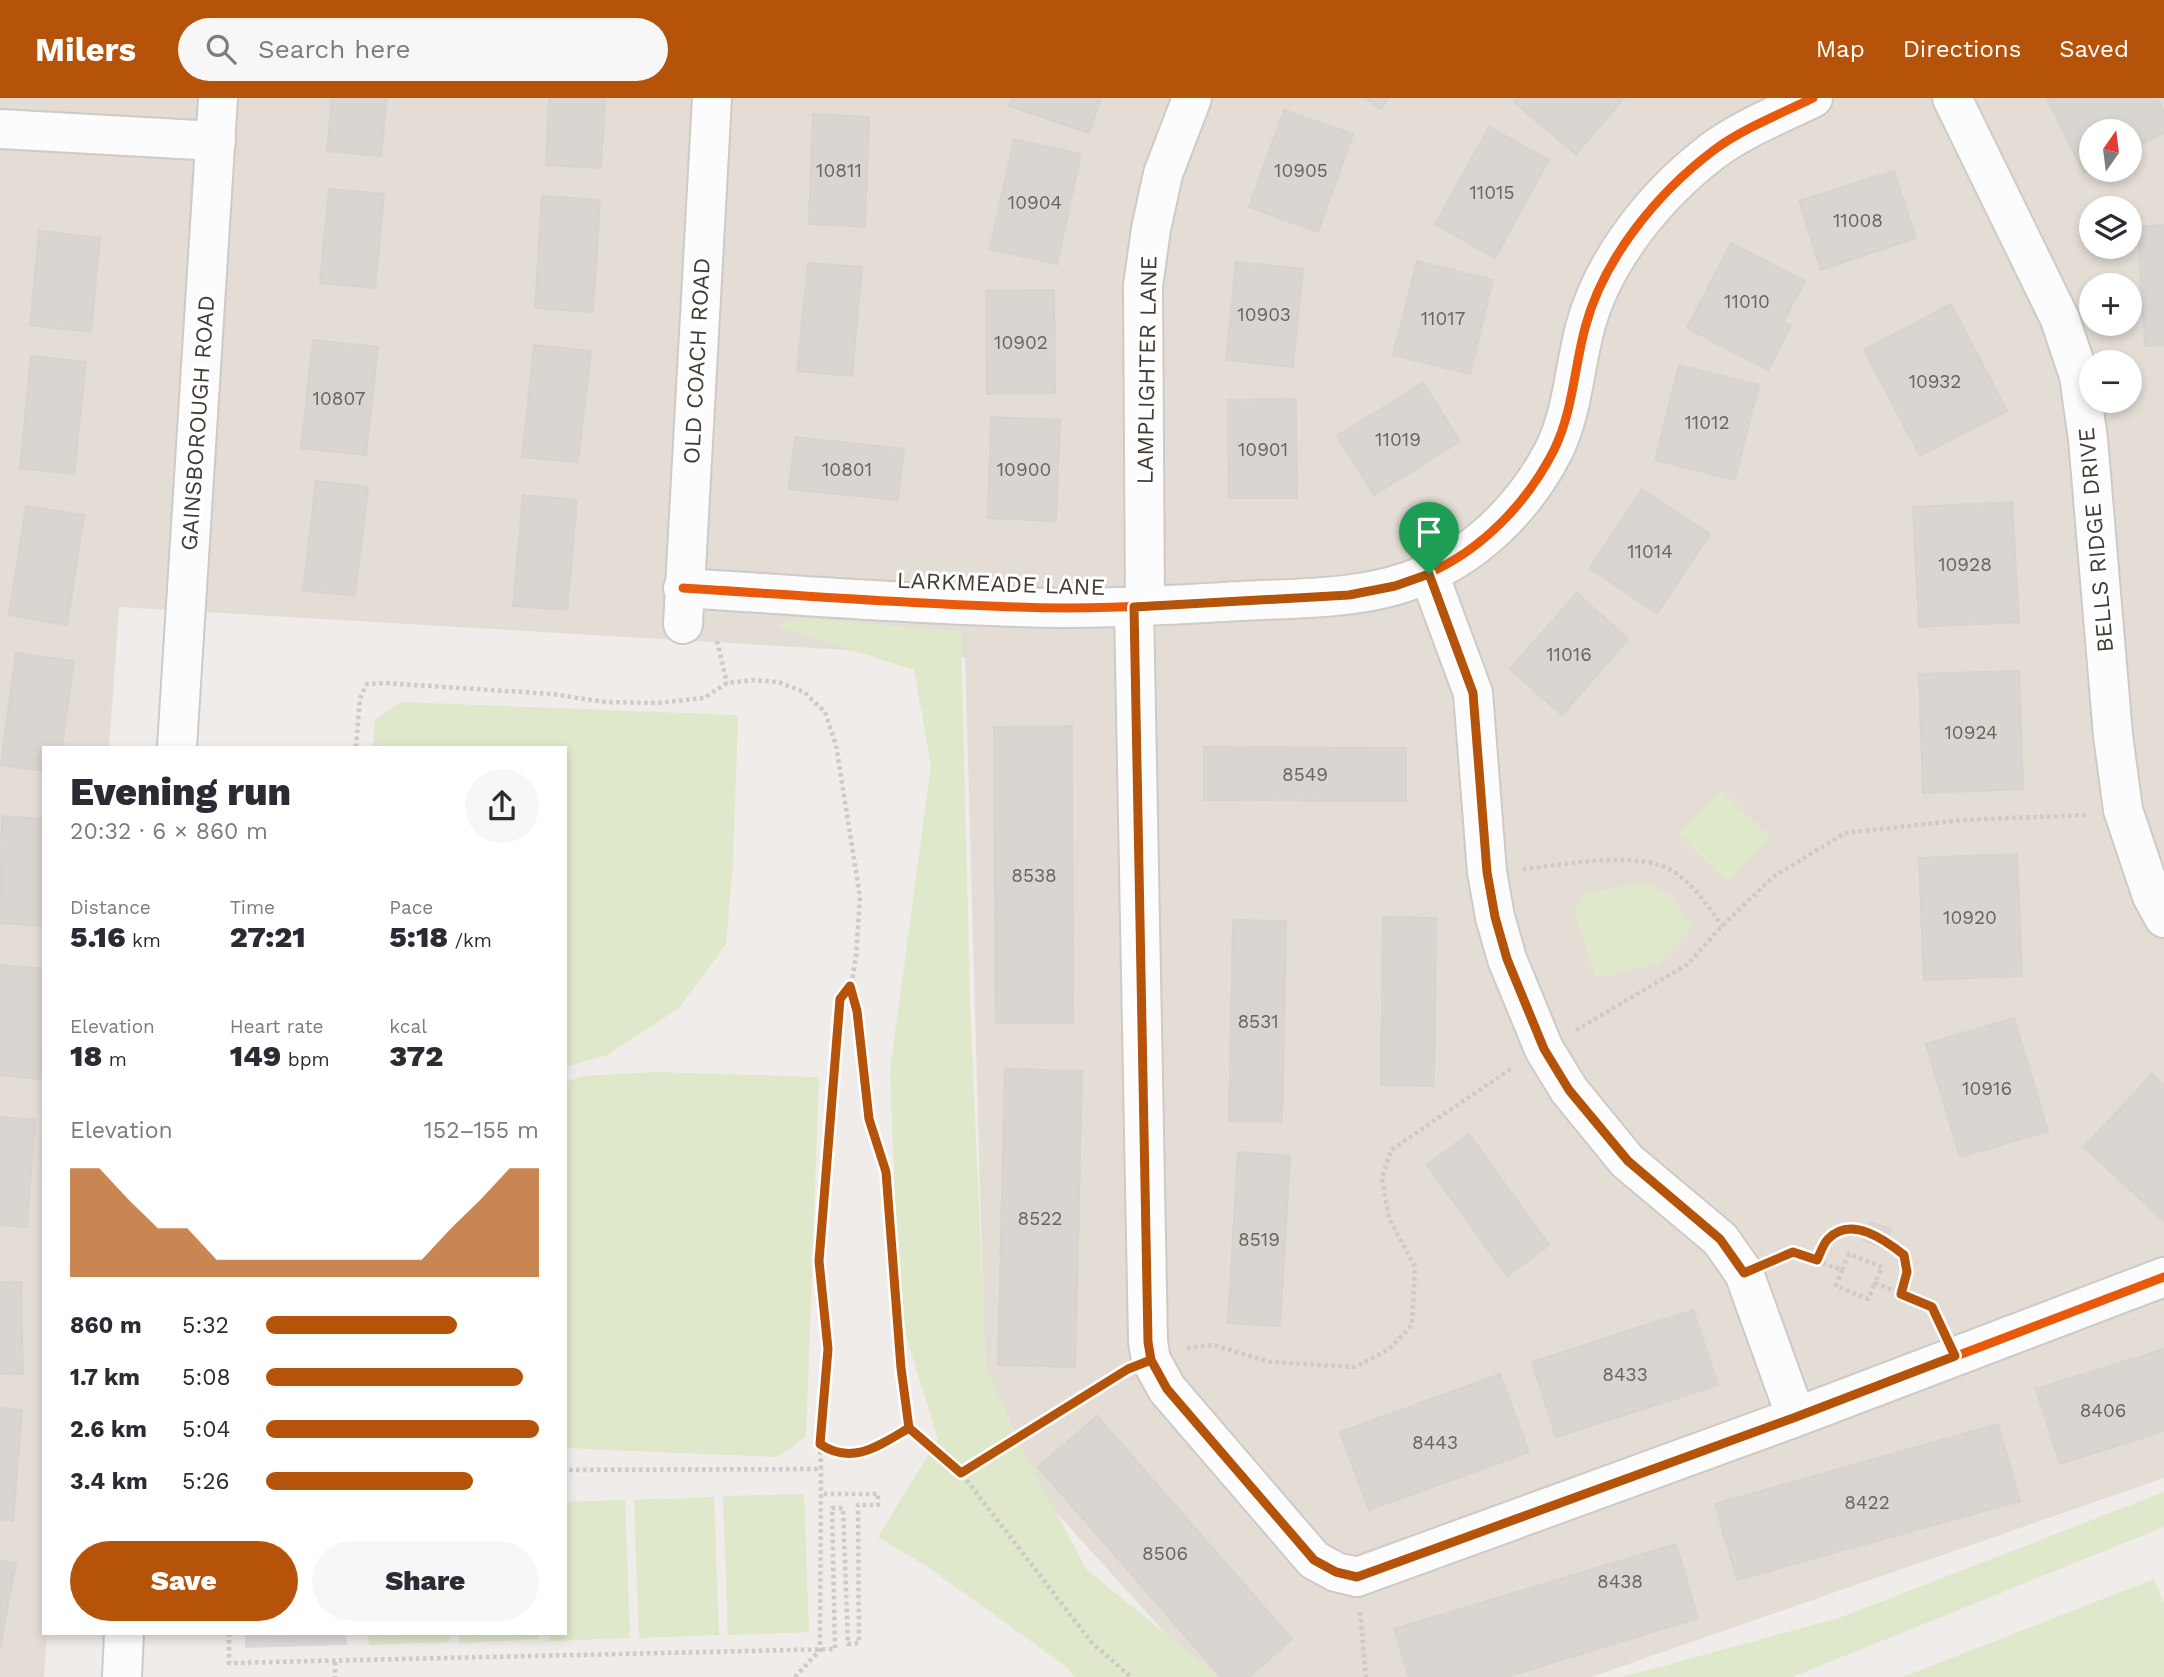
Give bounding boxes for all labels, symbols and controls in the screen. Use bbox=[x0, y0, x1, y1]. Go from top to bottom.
search box bbox=[178, 18, 668, 81]
text: Milers bbox=[35, 30, 136, 69]
icon: search bbox=[202, 30, 240, 68]
text: Search here bbox=[258, 34, 410, 64]
text: Map bbox=[1816, 35, 1865, 63]
text: Directions bbox=[1903, 35, 2021, 63]
text: Saved bbox=[2059, 35, 2129, 63]
north arrow bbox=[2079, 119, 2142, 182]
map controls bbox=[2079, 119, 2142, 413]
house number: 10811 bbox=[816, 159, 862, 182]
house number: 10905 bbox=[1274, 159, 1328, 182]
house number: 11015 bbox=[1469, 181, 1515, 204]
house number: 10904 bbox=[1008, 191, 1062, 214]
button: layers bbox=[2079, 196, 2142, 259]
house number: 11008 bbox=[1833, 209, 1883, 232]
street label: LAMPLIGHTER LANE bbox=[1132, 255, 1162, 485]
street label: OLD COACH ROAD bbox=[678, 257, 716, 465]
button: + bbox=[2079, 273, 2142, 336]
house number: 11010 bbox=[1724, 290, 1770, 313]
street label: GAINSBOROUGH ROAD bbox=[176, 294, 220, 552]
house number: 10903 bbox=[1237, 303, 1291, 326]
house number: 11017 bbox=[1421, 307, 1465, 330]
house number: 10902 bbox=[994, 331, 1048, 354]
button: − bbox=[2079, 350, 2142, 413]
house number: 10932 bbox=[1909, 370, 1961, 393]
house number: 10807 bbox=[312, 387, 366, 410]
house number: 11012 bbox=[1684, 411, 1730, 434]
street label: BELLS RIDGE DRIVE bbox=[2073, 426, 2119, 654]
house number: 11019 bbox=[1375, 428, 1421, 451]
house number: 10901 bbox=[1238, 438, 1288, 461]
house number: 10801 bbox=[822, 458, 872, 481]
house number: 10900 bbox=[997, 458, 1051, 481]
pin bbox=[1399, 502, 1459, 574]
icon: arrive bbox=[1410, 513, 1448, 551]
house number: 11014 bbox=[1627, 540, 1673, 563]
house number: 10928 bbox=[1938, 553, 1992, 576]
street label: LARKMEADE LANE bbox=[896, 567, 1106, 601]
house number: 11016 bbox=[1546, 643, 1592, 666]
house number: 10924 bbox=[1944, 721, 1998, 744]
house number: 8549 bbox=[1282, 763, 1328, 786]
button: share bbox=[465, 769, 539, 843]
text: Evening run bbox=[70, 770, 291, 814]
text: 20:32 · 6 × 860 m bbox=[70, 818, 268, 845]
house number: 8538 bbox=[1011, 864, 1057, 887]
text: Distance bbox=[70, 896, 151, 919]
text: Time bbox=[230, 896, 275, 919]
text: Pace bbox=[389, 896, 433, 919]
house number: 10920 bbox=[1943, 906, 1997, 929]
text: 5.16 bbox=[70, 919, 126, 954]
text: 27:21 bbox=[230, 919, 306, 954]
text: 5:18 bbox=[389, 919, 448, 954]
text: km bbox=[126, 929, 161, 952]
text: /km bbox=[448, 929, 492, 952]
house number: 8531 bbox=[1237, 1010, 1279, 1033]
text: Elevation bbox=[70, 1015, 155, 1038]
text: Heart rate bbox=[230, 1015, 324, 1038]
text: kcal bbox=[389, 1015, 427, 1038]
text: 18 bbox=[70, 1038, 102, 1073]
text: 149 bbox=[230, 1038, 281, 1073]
text: 372 bbox=[389, 1038, 443, 1073]
text: m bbox=[102, 1048, 127, 1071]
text: bpm bbox=[281, 1048, 330, 1071]
house number: 10916 bbox=[1962, 1077, 2012, 1100]
text: Elevation bbox=[70, 1117, 173, 1144]
text: 152–155 m bbox=[424, 1117, 539, 1144]
house number: 8522 bbox=[1018, 1207, 1062, 1230]
house number: 8519 bbox=[1238, 1228, 1280, 1251]
text: 860 m bbox=[70, 1312, 142, 1339]
text: 5:32 bbox=[182, 1312, 229, 1339]
house number: 8433 bbox=[1602, 1363, 1648, 1386]
text: 1.7 km bbox=[70, 1364, 140, 1391]
text: 5:08 bbox=[182, 1364, 231, 1391]
house number: 8406 bbox=[2080, 1399, 2126, 1422]
text: 2.6 km bbox=[70, 1416, 147, 1443]
text: 5:04 bbox=[182, 1416, 231, 1443]
house number: 8443 bbox=[1412, 1431, 1458, 1454]
text: 3.4 km bbox=[70, 1468, 148, 1495]
text: 5:26 bbox=[182, 1468, 230, 1495]
house number: 8422 bbox=[1844, 1491, 1890, 1514]
button: Save bbox=[70, 1541, 298, 1621]
button: Share bbox=[312, 1541, 539, 1621]
house number: 8506 bbox=[1142, 1542, 1188, 1565]
house number: 8438 bbox=[1597, 1570, 1643, 1593]

